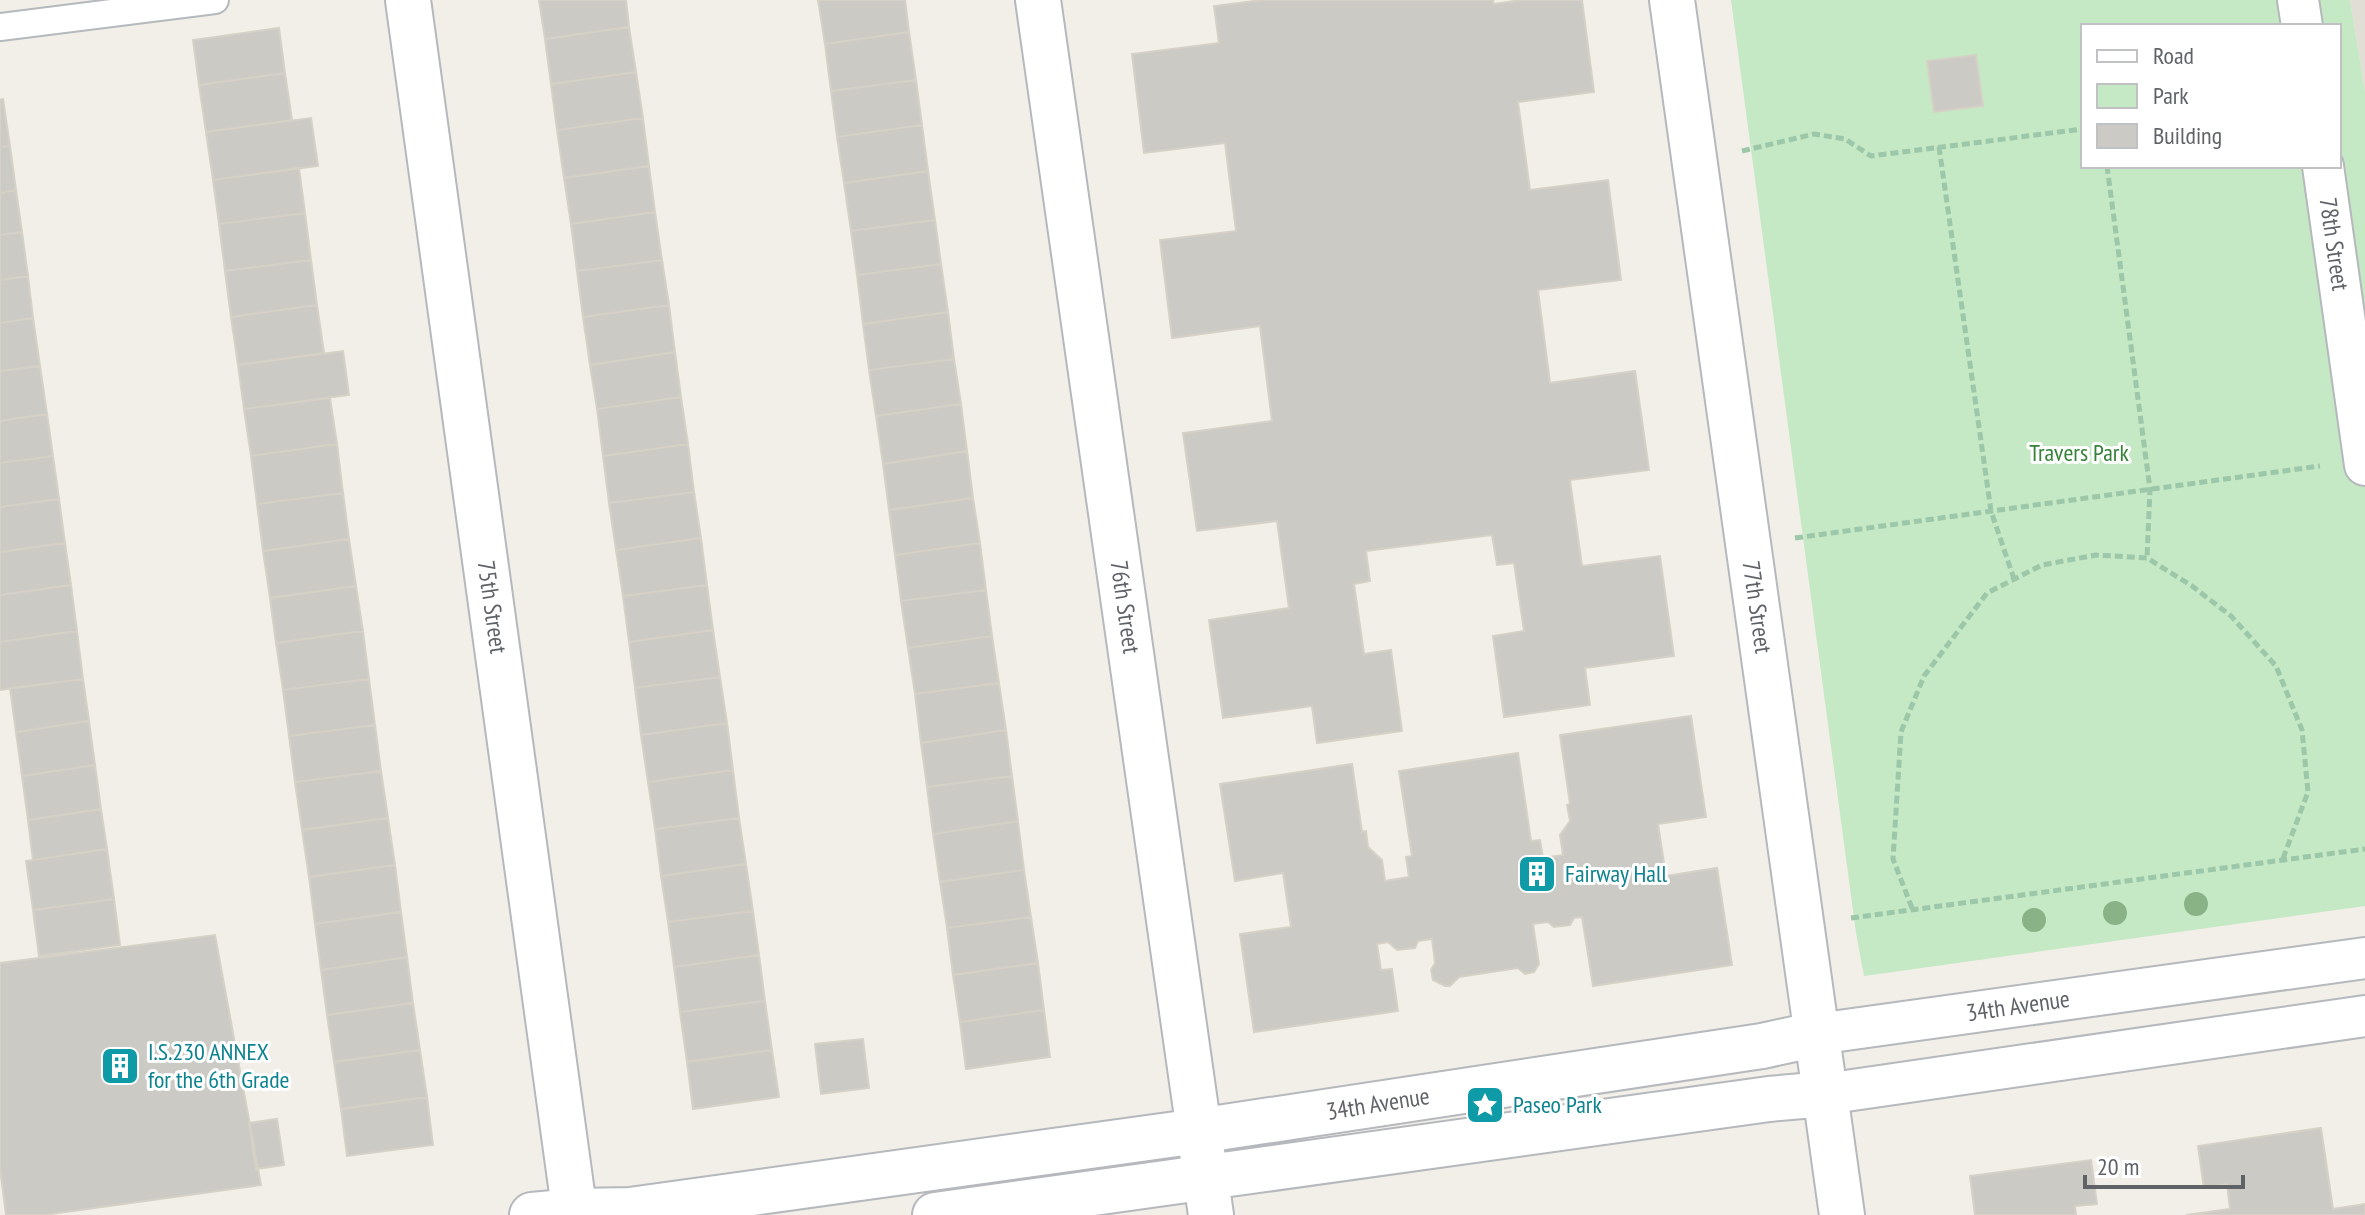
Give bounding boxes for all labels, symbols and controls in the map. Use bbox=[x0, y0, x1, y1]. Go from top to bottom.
legend bbox=[2081, 24, 2341, 168]
text: Road bbox=[2153, 40, 2194, 71]
text: Park bbox=[2153, 80, 2189, 111]
text: Building bbox=[2153, 120, 2222, 151]
street label: 78th Street bbox=[2313, 195, 2356, 293]
park label: Travers Park bbox=[2029, 437, 2129, 468]
street label: 75th Street bbox=[471, 558, 514, 656]
street label: 76th Street bbox=[1104, 558, 1147, 656]
street label: 77th Street bbox=[1736, 559, 1779, 656]
building icon: Fairway Hall bbox=[1516, 853, 1558, 895]
place label: Fairway Hall bbox=[1565, 858, 1668, 889]
street label: 34th Avenue bbox=[1964, 983, 2072, 1028]
place label: I.S.230 ANNEX for the 6th Grade bbox=[148, 1036, 290, 1095]
building icon: I.S.230 ANNEX for the 6th Grade bbox=[99, 1045, 141, 1087]
street label: 34th Avenue bbox=[1324, 1080, 1432, 1127]
place icon: Paseo Park bbox=[1464, 1084, 1506, 1126]
place label: Paseo Park bbox=[1513, 1089, 1602, 1120]
scale bar bbox=[2085, 1139, 2243, 1189]
text: 20 m bbox=[2097, 1151, 2139, 1182]

